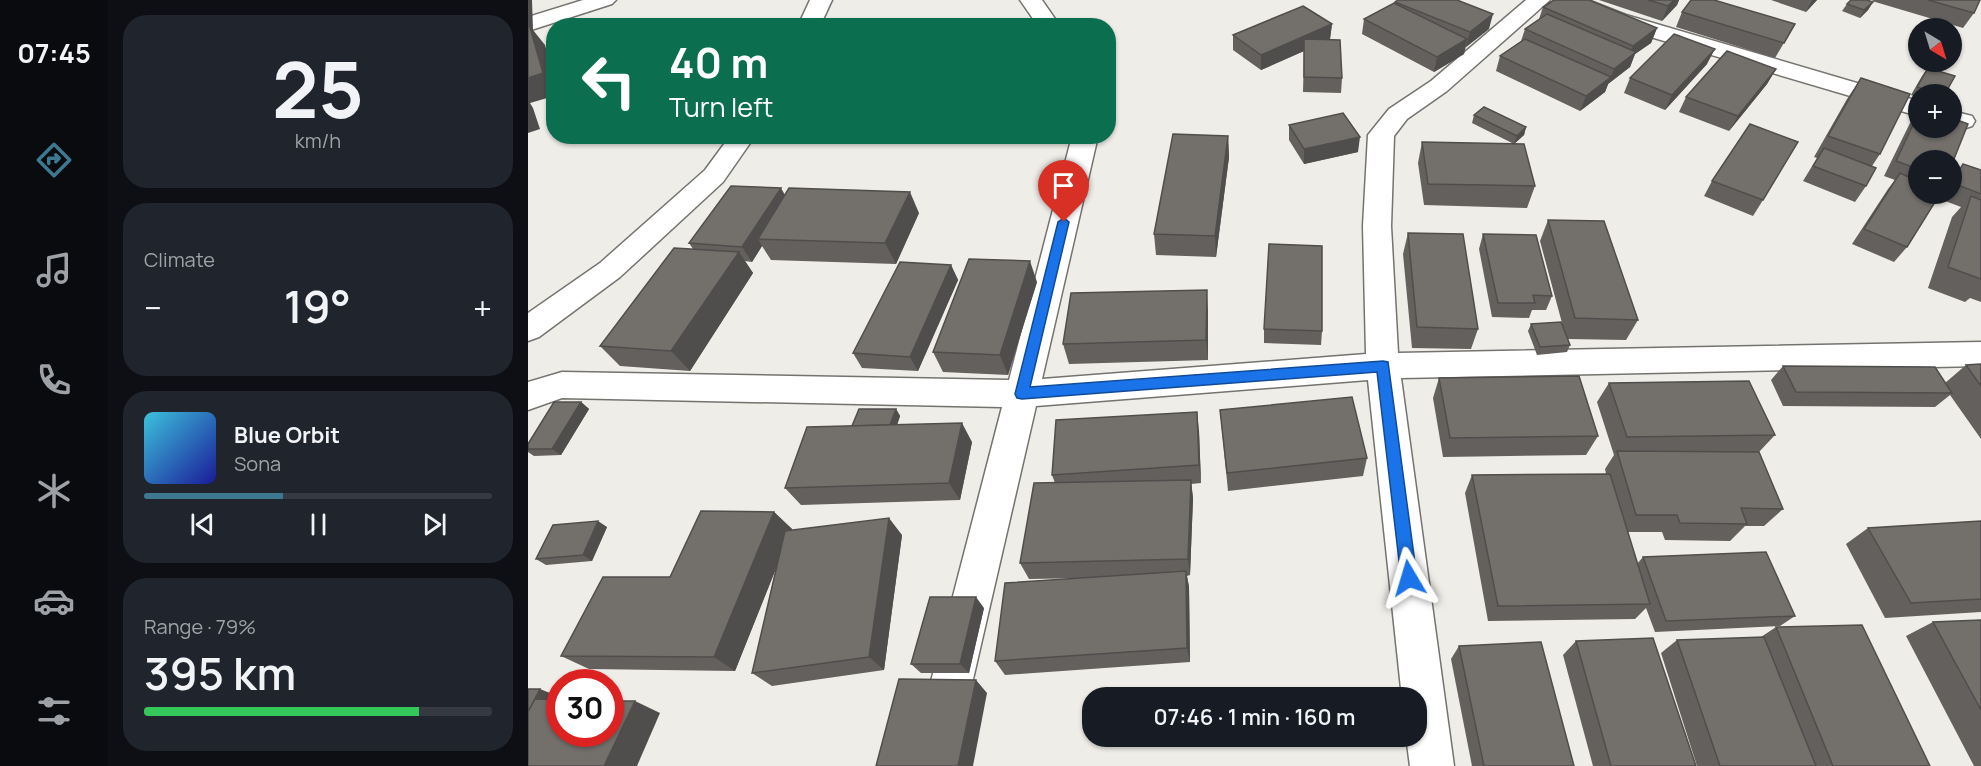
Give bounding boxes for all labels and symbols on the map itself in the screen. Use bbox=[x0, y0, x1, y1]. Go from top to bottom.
north arrow bbox=[1908, 18, 1962, 72]
pin bbox=[1038, 160, 1089, 222]
position arrow bbox=[1377, 546, 1441, 610]
speed limit sign: 30 bbox=[546, 669, 624, 747]

